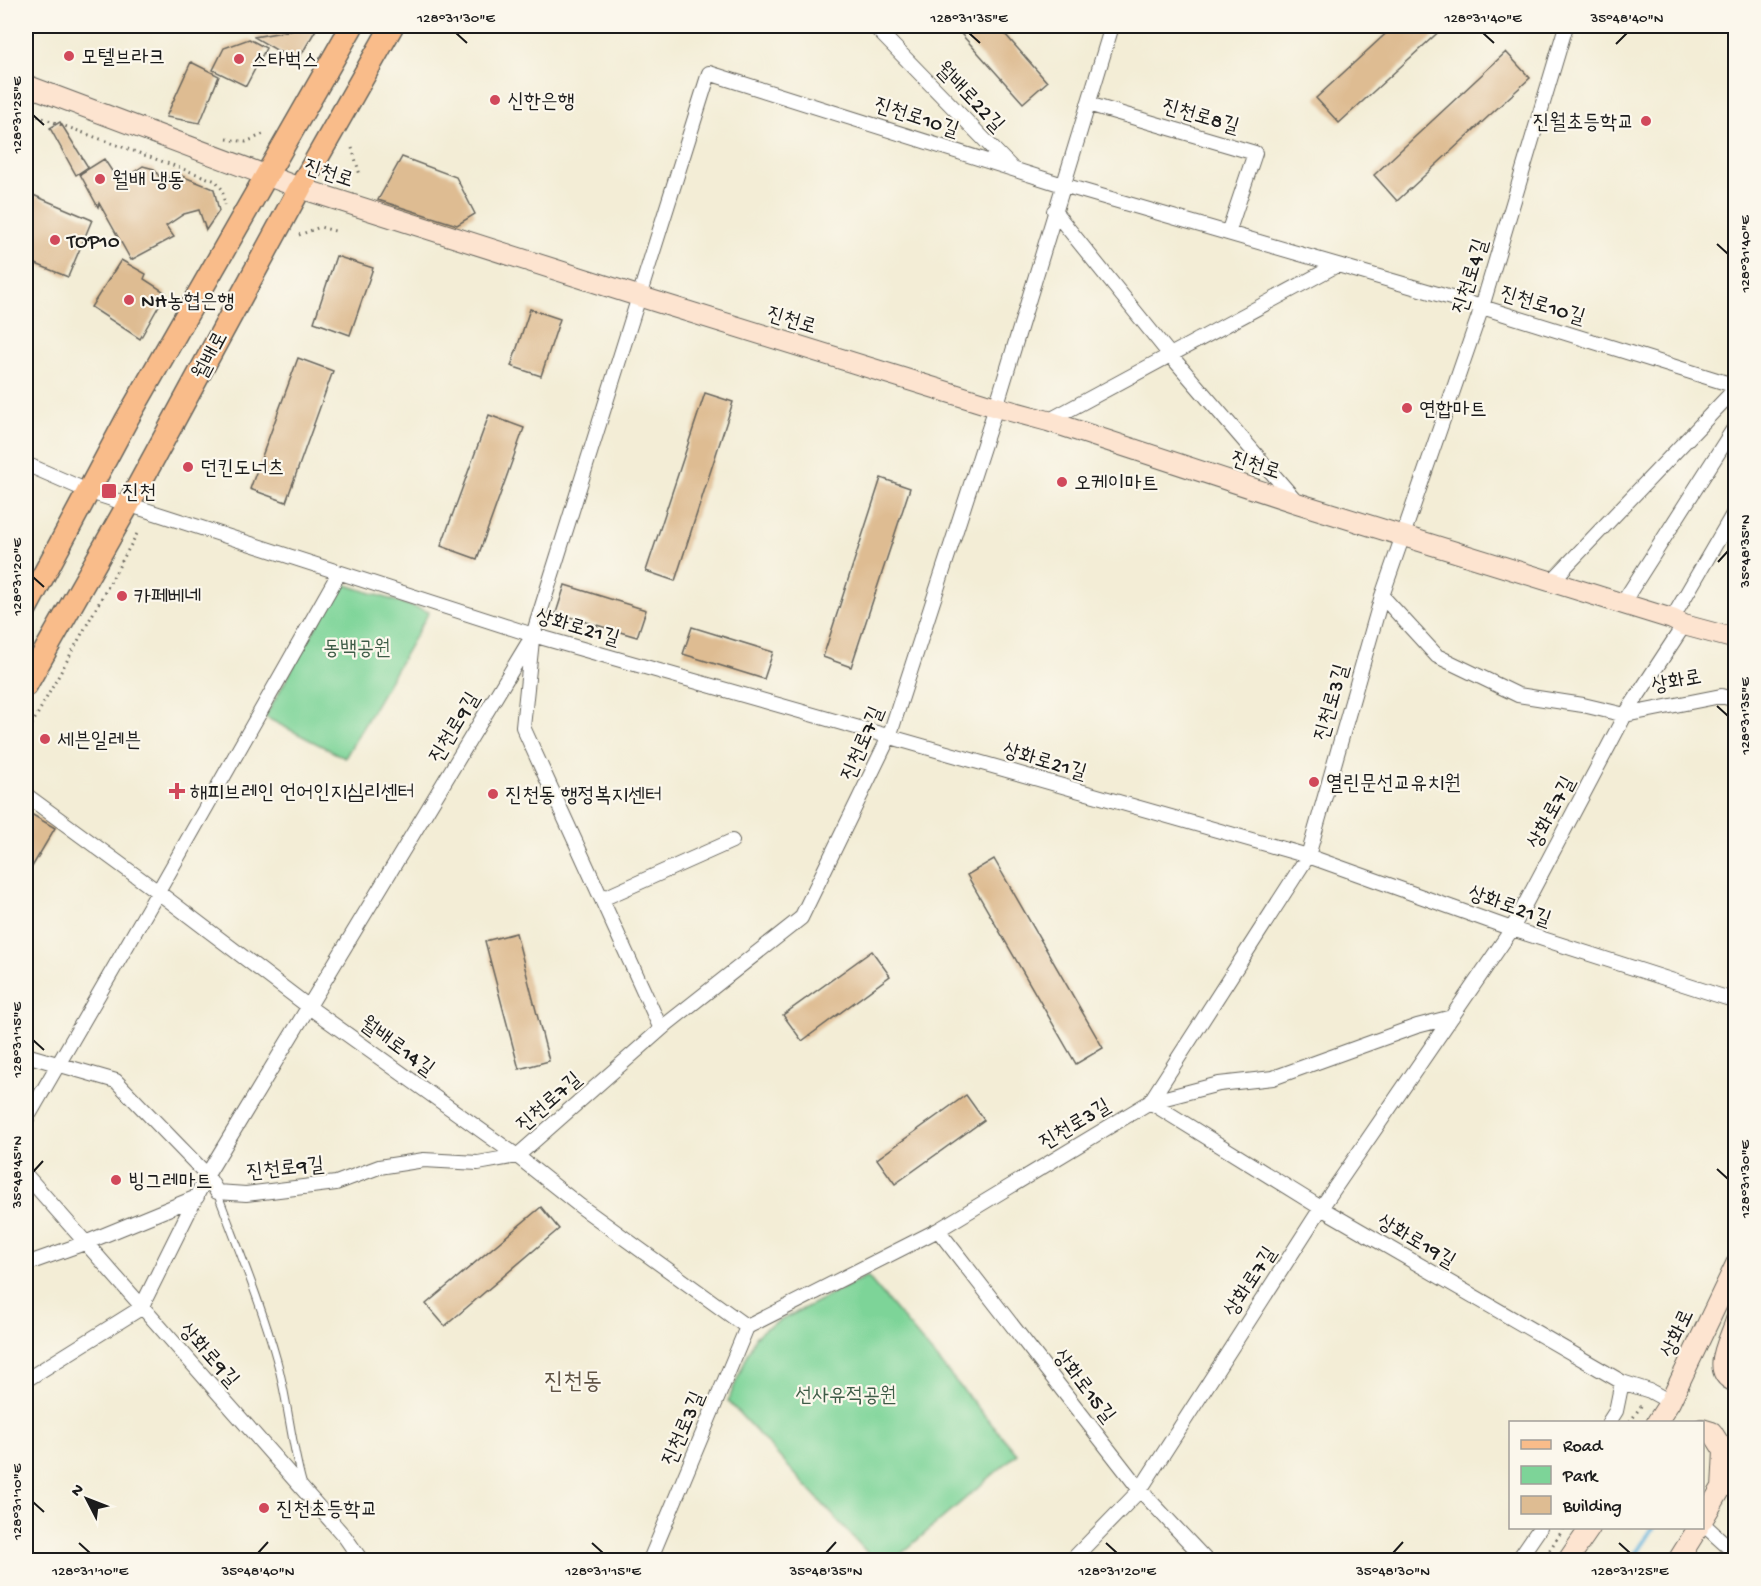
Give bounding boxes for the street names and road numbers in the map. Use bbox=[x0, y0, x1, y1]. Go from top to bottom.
street label: 월배로22길 bbox=[929, 57, 1009, 139]
street label: 진천로10길 bbox=[870, 94, 962, 145]
street label: 진천로8길 bbox=[1159, 95, 1242, 141]
street label: 진천로 bbox=[300, 156, 356, 195]
street label: 진천로4길 bbox=[1449, 236, 1496, 318]
street label: 진천로10길 bbox=[1496, 283, 1588, 332]
street label: 진천로 bbox=[763, 303, 819, 342]
street label: 월배로 bbox=[188, 328, 235, 385]
street label: 진천로 bbox=[1227, 448, 1283, 487]
street label: 상화로21길 bbox=[532, 605, 622, 653]
street label: 진천로3길 bbox=[1311, 662, 1356, 744]
street label: 상화로 bbox=[1649, 666, 1704, 701]
street label: 진천로9길 bbox=[425, 689, 487, 769]
street label: 진천로7길 bbox=[837, 703, 891, 785]
street label: 상화로21길 bbox=[999, 739, 1089, 787]
street label: 상화로7길 bbox=[1524, 773, 1583, 854]
street label: 상화로21길 bbox=[1464, 882, 1554, 934]
street label: 월배로14길 bbox=[354, 1012, 439, 1083]
street label: 진천로7길 bbox=[512, 1068, 588, 1139]
street label: 진천로3길 bbox=[1036, 1095, 1116, 1157]
street label: 진천로9길 bbox=[245, 1154, 326, 1187]
street label: 상화로19길 bbox=[1371, 1211, 1459, 1276]
street label: 상화로7길 bbox=[1220, 1243, 1284, 1323]
street label: 상화로 bbox=[1657, 1306, 1701, 1363]
street label: 상화로9길 bbox=[172, 1319, 243, 1394]
street label: 상화로15길 bbox=[1046, 1345, 1119, 1429]
street label: 진천로3길 bbox=[658, 1388, 712, 1470]

